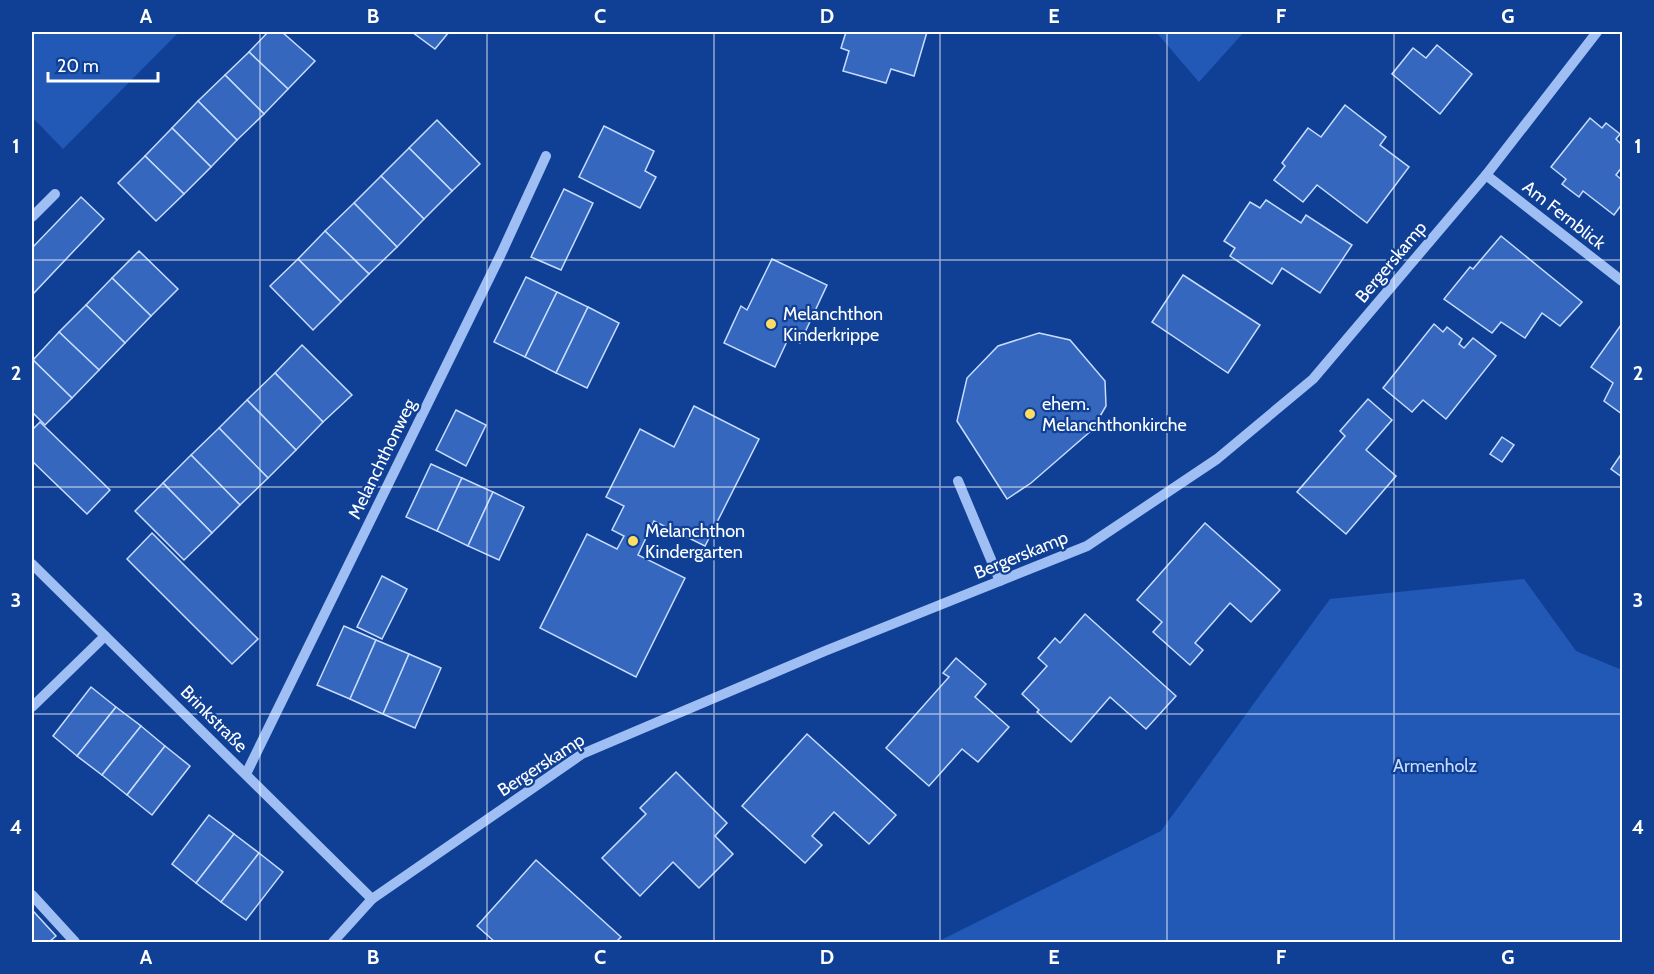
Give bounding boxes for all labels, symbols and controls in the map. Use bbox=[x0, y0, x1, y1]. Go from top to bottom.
text: A bbox=[140, 4, 153, 28]
text: B bbox=[367, 4, 379, 28]
text: C bbox=[594, 4, 606, 28]
text: D bbox=[820, 4, 834, 28]
text: E bbox=[1048, 4, 1060, 28]
text: F bbox=[1276, 4, 1287, 28]
text: G bbox=[1501, 4, 1515, 28]
scale bar bbox=[48, 45, 158, 83]
text: 20 m bbox=[57, 55, 99, 77]
text: 1 bbox=[12, 134, 20, 158]
text: 1 bbox=[1634, 134, 1642, 158]
street label: Am Fernblick bbox=[1518, 176, 1610, 255]
street label: Bergerskamp bbox=[1351, 217, 1431, 307]
place label: Melanchthon Kinderkrippe bbox=[783, 303, 883, 346]
marker: Melanchthon Kinderkrippe bbox=[764, 317, 778, 331]
text: 2 bbox=[11, 361, 21, 385]
text: 2 bbox=[1633, 361, 1643, 385]
place label: ehem. Melanchthonkirche bbox=[1042, 393, 1187, 436]
street label: Melanchthonweg bbox=[343, 394, 421, 523]
marker: ehem. Melanchthonkirche bbox=[1023, 407, 1037, 421]
place label: Melanchthon Kindergarten bbox=[645, 520, 745, 563]
street label: Bergerskamp bbox=[971, 526, 1071, 584]
marker: Melanchthon Kindergarten bbox=[626, 534, 640, 548]
text: 3 bbox=[11, 588, 21, 612]
text: 3 bbox=[1633, 588, 1643, 612]
street label: Brinkstraße bbox=[176, 681, 252, 757]
street label: Bergerskamp bbox=[493, 729, 589, 801]
park label: Armenholz bbox=[1393, 755, 1478, 777]
text: 4 bbox=[10, 815, 22, 839]
text: 4 bbox=[1632, 815, 1644, 839]
text: A bbox=[140, 945, 153, 969]
text: B bbox=[367, 945, 379, 969]
text: C bbox=[594, 945, 606, 969]
text: D bbox=[820, 945, 834, 969]
text: E bbox=[1048, 945, 1060, 969]
text: F bbox=[1276, 945, 1287, 969]
text: G bbox=[1501, 945, 1515, 969]

